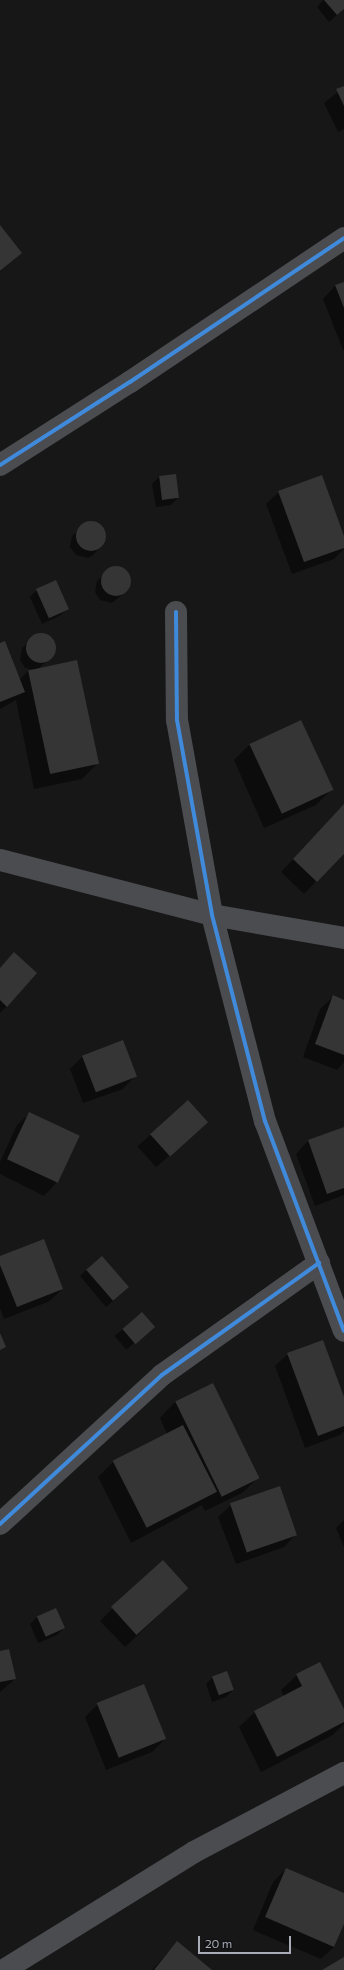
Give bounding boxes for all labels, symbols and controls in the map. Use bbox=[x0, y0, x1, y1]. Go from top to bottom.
scale bar bbox=[200, 1928, 293, 1954]
text: 20 m bbox=[205, 1936, 232, 1950]

